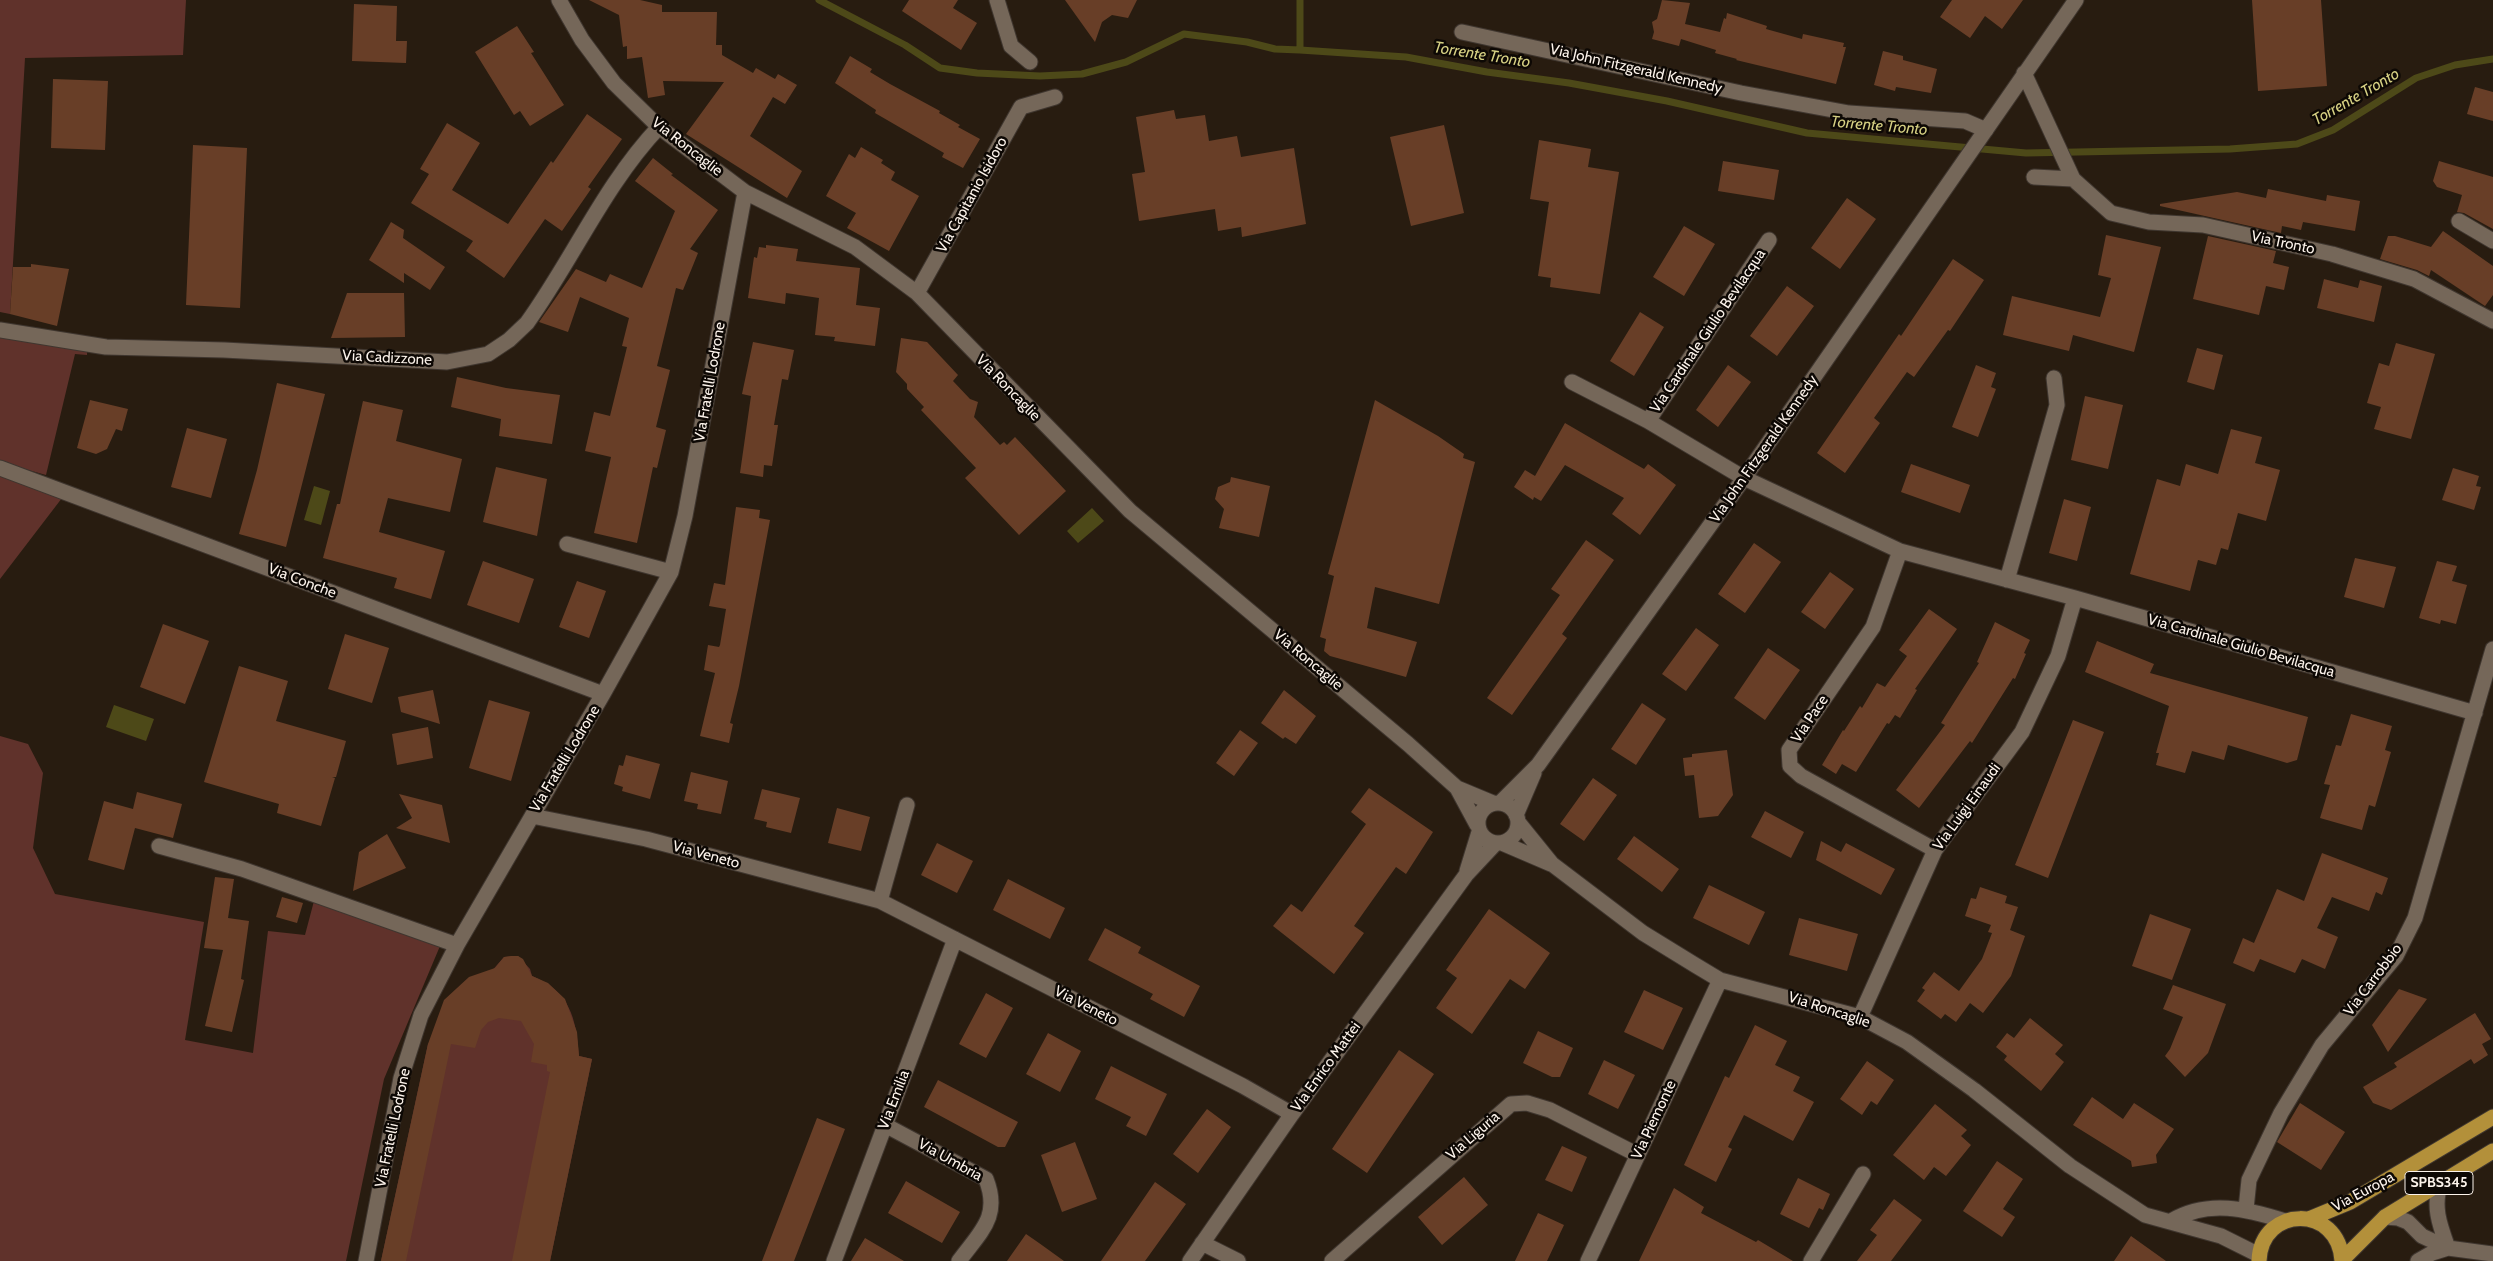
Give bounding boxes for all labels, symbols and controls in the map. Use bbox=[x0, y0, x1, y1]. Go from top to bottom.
water label: Torrente Tronto bbox=[1432, 38, 1532, 72]
street label: Via John Fitzgerald Kennedy bbox=[1548, 40, 1724, 98]
water label: Torrente Tronto bbox=[2309, 64, 2403, 130]
water label: Torrente Tronto bbox=[1830, 112, 1928, 140]
street label: Via Roncaglie bbox=[648, 114, 726, 180]
street label: Via Capitanio Isidoro bbox=[933, 134, 1011, 256]
street label: Via Tronto bbox=[2250, 227, 2316, 259]
street label: Via Cardinale Giulio Bevilacqua bbox=[1646, 246, 1770, 416]
street label: Via Fratelli Lodrone bbox=[691, 321, 729, 443]
street label: Via Cadizzone bbox=[342, 347, 432, 369]
street label: Via Roncaglie bbox=[972, 351, 1044, 425]
street label: Via John Fitzgerald Kennedy bbox=[1706, 372, 1822, 526]
street label: Via Conche bbox=[265, 560, 339, 602]
street label: Via Cardinale Giulio Bevilacqua bbox=[2146, 611, 2336, 681]
street label: Via Roncaglie bbox=[1270, 626, 1346, 694]
street label: Via Pace bbox=[1788, 692, 1832, 746]
street label: Via Fratelli Lodrone bbox=[526, 702, 604, 816]
street label: Via Luigi Einaudi bbox=[1929, 760, 2005, 854]
street label: Via Veneto bbox=[670, 837, 742, 873]
street label: Via Carrobbio bbox=[2340, 940, 2406, 1020]
street label: Via Veneto bbox=[1051, 982, 1121, 1030]
street label: Via Roncaglie bbox=[1786, 988, 1872, 1032]
street label: Via Enrico Mattei bbox=[1287, 1019, 1365, 1115]
street label: Via Fratelli Lodrone bbox=[372, 1067, 414, 1189]
street label: Via Emilia bbox=[874, 1068, 914, 1132]
street label: Via Piemonte bbox=[1628, 1078, 1680, 1162]
street label: Via Liguria bbox=[1443, 1108, 1503, 1164]
street label: Via Umbria bbox=[915, 1135, 985, 1185]
street label: Via Europa bbox=[2329, 1168, 2397, 1216]
road number: SPBS345 bbox=[2405, 1172, 2473, 1194]

